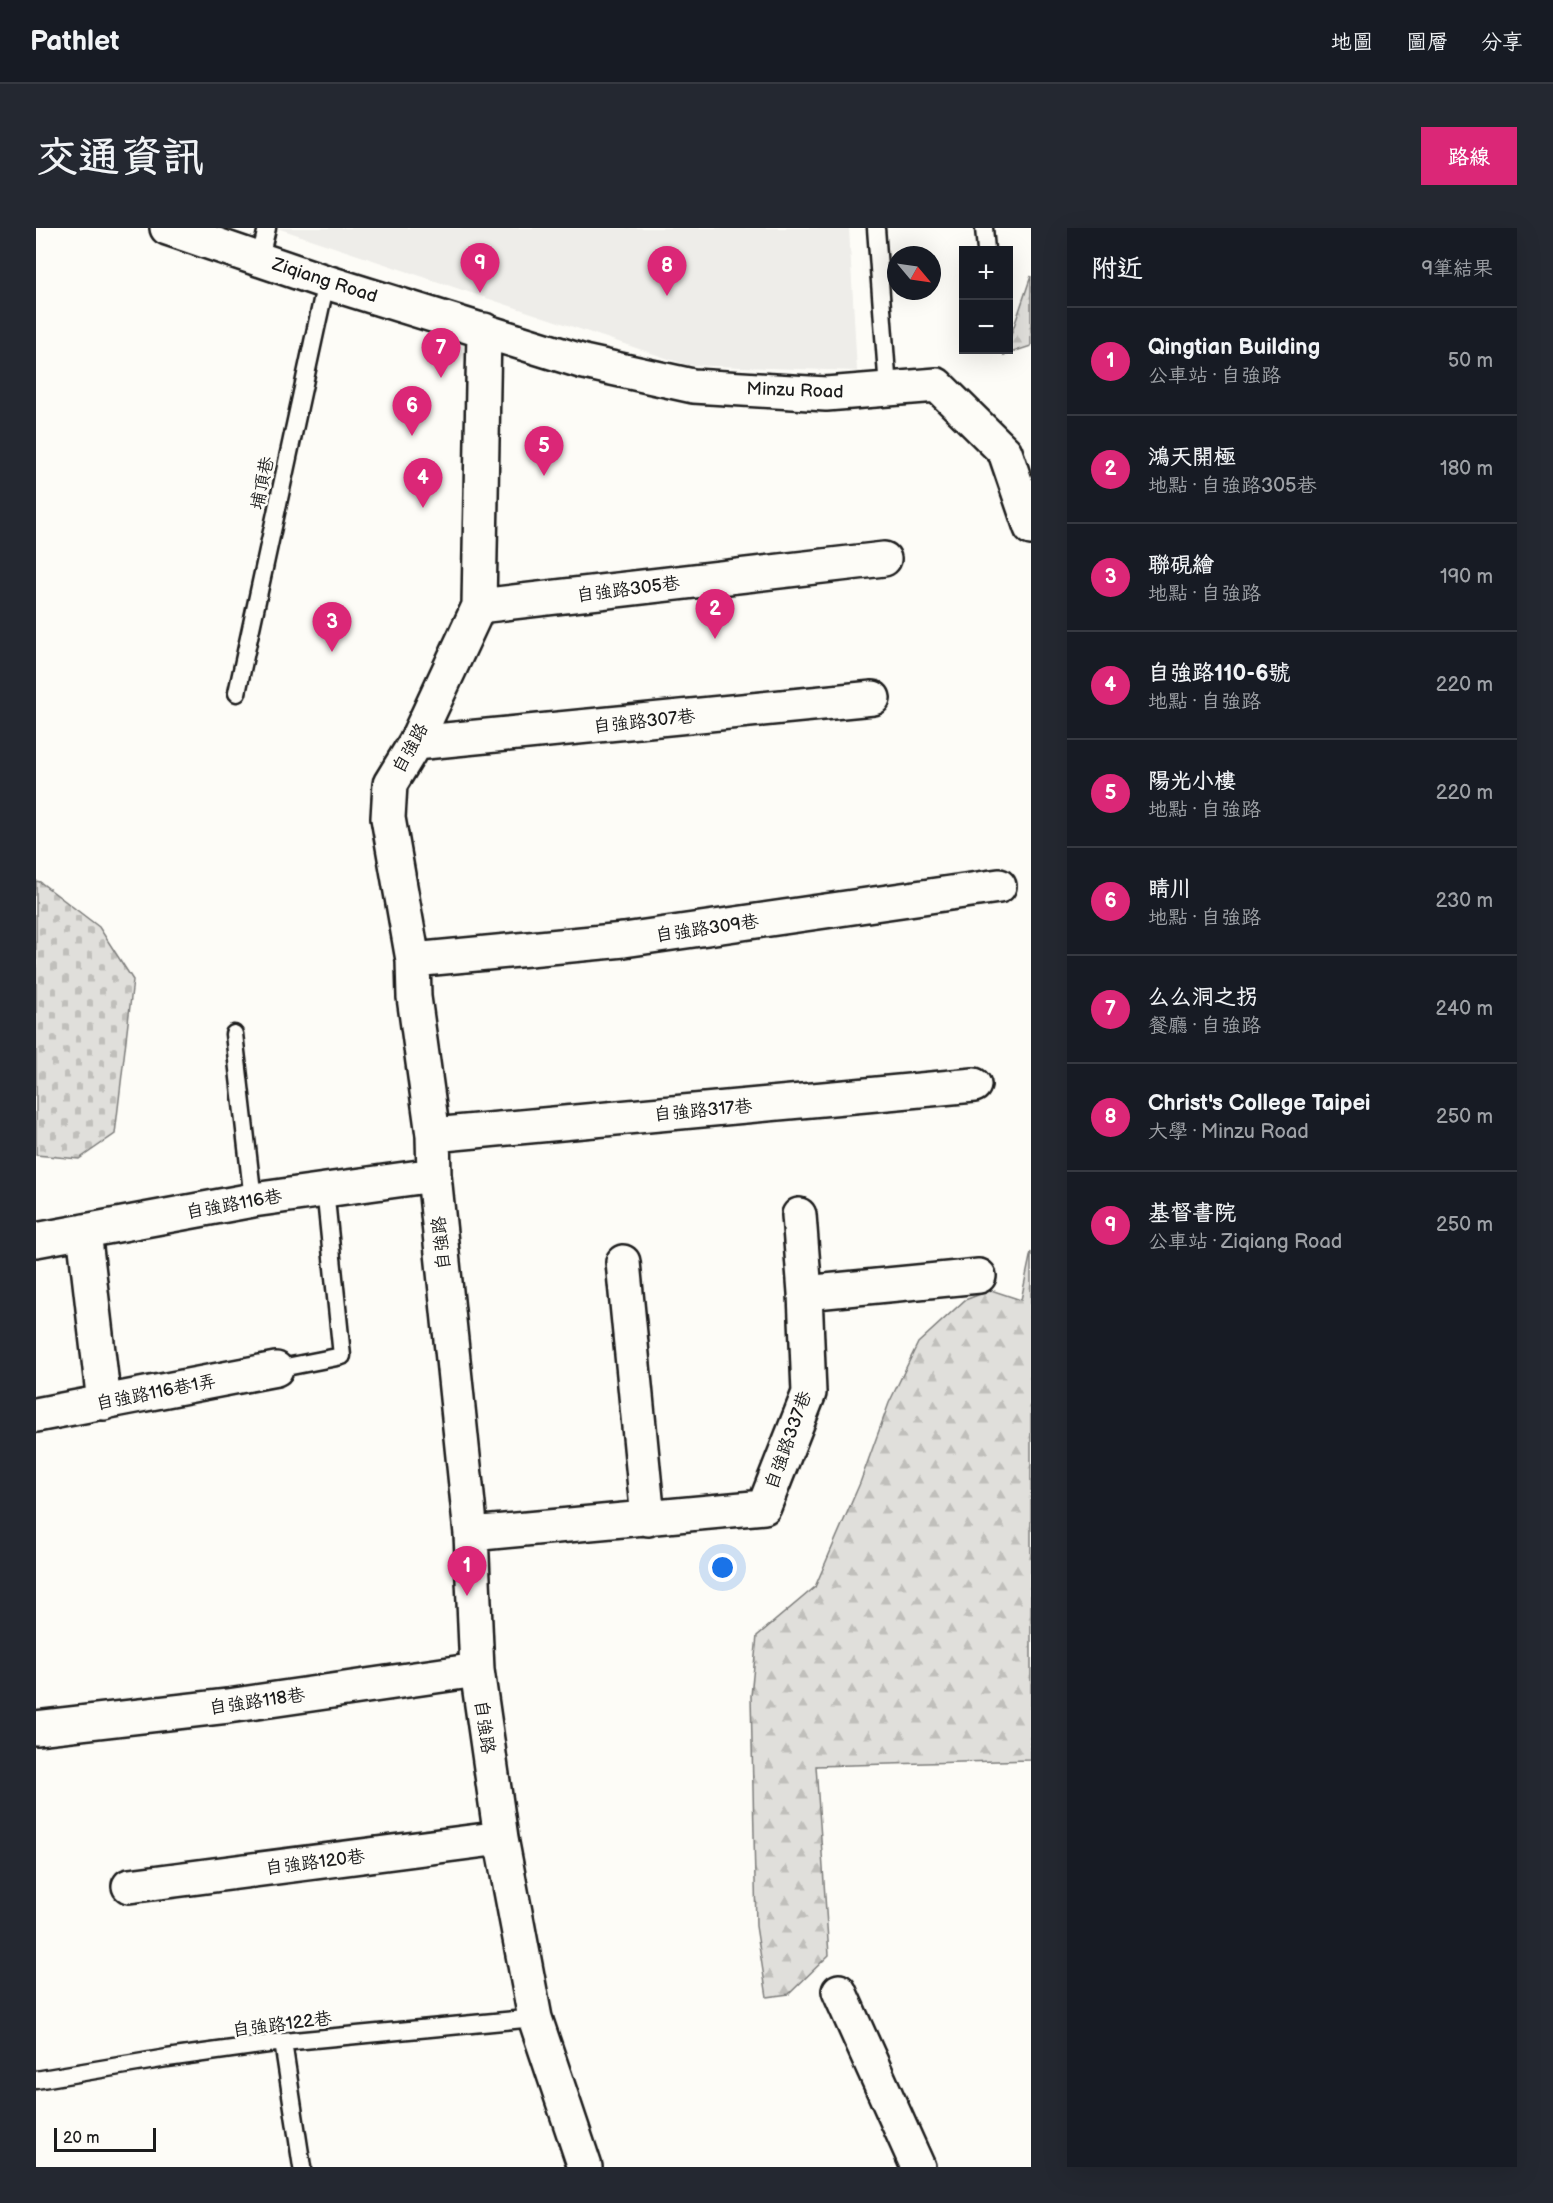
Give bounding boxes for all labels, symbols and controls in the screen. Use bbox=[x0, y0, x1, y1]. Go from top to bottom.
text: Pathlet bbox=[30, 25, 119, 58]
text: 地圖 bbox=[1331, 30, 1373, 55]
text: 圖層 bbox=[1406, 30, 1448, 55]
text: 分享 bbox=[1481, 30, 1523, 55]
button: 路線 bbox=[1421, 127, 1517, 185]
text: 交通資訊 bbox=[36, 133, 204, 184]
pin: 9 bbox=[460, 244, 500, 293]
north arrow bbox=[887, 246, 941, 300]
map controls bbox=[959, 246, 1013, 354]
button: + bbox=[959, 246, 1013, 300]
pin: 8 bbox=[648, 247, 686, 296]
street label: Ziqiang Road bbox=[269, 253, 380, 307]
text: 附近 bbox=[1091, 254, 1143, 285]
text: 9筆結果 bbox=[1421, 257, 1493, 281]
button: − bbox=[959, 300, 1013, 354]
pin: 7 bbox=[422, 328, 460, 378]
text: Qingtian Building bbox=[1148, 334, 1320, 361]
text: 1 bbox=[1106, 349, 1115, 373]
text: 50 m bbox=[1448, 349, 1493, 373]
text: 公車站 · 自強路 bbox=[1148, 364, 1281, 388]
street label: Minzu Road bbox=[746, 378, 844, 403]
pin: 6 bbox=[392, 386, 431, 436]
pin: 5 bbox=[524, 426, 564, 476]
text: 鴻天開極 bbox=[1148, 444, 1236, 471]
street label: 埔頂巷 bbox=[247, 455, 278, 512]
text: 2 bbox=[1105, 457, 1116, 481]
text: 180 m bbox=[1440, 457, 1493, 481]
pin: 4 bbox=[404, 458, 442, 508]
text: 地點 · 自強路305巷 bbox=[1148, 474, 1317, 498]
text: 聯硯繪 bbox=[1148, 552, 1214, 579]
text: 3 bbox=[1105, 565, 1116, 589]
text: 190 m bbox=[1440, 565, 1493, 589]
street label: 自強路305巷 bbox=[575, 573, 681, 606]
text: 地點 · 自強路 bbox=[1148, 582, 1261, 606]
pin: 2 bbox=[696, 590, 734, 639]
pin: 3 bbox=[312, 602, 352, 652]
text: 自強路110-6號 bbox=[1148, 660, 1291, 687]
text: 4 bbox=[1105, 673, 1116, 697]
text: 220 m bbox=[1436, 673, 1493, 697]
text: 地點 · 自強路 bbox=[1148, 690, 1261, 714]
street label: 自強路307巷 bbox=[592, 706, 696, 737]
street label: 自強路 bbox=[388, 720, 433, 777]
text: 陽光小樓 bbox=[1148, 768, 1236, 795]
text: 5 bbox=[1105, 781, 1116, 805]
text: 220 m bbox=[1436, 781, 1493, 805]
text: 地點 · 自強路 bbox=[1148, 798, 1261, 822]
text: 睛川 bbox=[1148, 876, 1192, 903]
text: 6 bbox=[1104, 889, 1117, 913]
text: 230 m bbox=[1436, 889, 1493, 913]
text: 地點 · 自強路 bbox=[1148, 906, 1261, 930]
street label: 自強路309巷 bbox=[654, 911, 760, 946]
text: 么么洞之拐 bbox=[1148, 984, 1258, 1011]
text: 7 bbox=[1105, 997, 1116, 1021]
text: 240 m bbox=[1436, 997, 1493, 1021]
text: 餐廳 · 自強路 bbox=[1148, 1014, 1261, 1038]
text: Christ's College Taipei bbox=[1148, 1090, 1371, 1117]
street label: 自強路317巷 bbox=[653, 1096, 753, 1125]
text: 8 bbox=[1104, 1105, 1117, 1129]
text: 250 m bbox=[1436, 1105, 1493, 1129]
text: 大學 · Minzu Road bbox=[1148, 1120, 1309, 1144]
street label: 自強路116巷 bbox=[185, 1186, 284, 1223]
text: 基督書院 bbox=[1148, 1200, 1236, 1227]
text: 9 bbox=[1105, 1213, 1116, 1237]
text: 250 m bbox=[1436, 1213, 1493, 1237]
street label: 自強路 bbox=[428, 1215, 455, 1271]
text: 公車站 · Ziqiang Road bbox=[1148, 1230, 1342, 1254]
street label: 自強路116巷1弄 bbox=[94, 1371, 218, 1414]
street label: 自強路337巷 bbox=[761, 1388, 816, 1492]
pin: 1 bbox=[448, 1546, 486, 1596]
your location bbox=[708, 1553, 737, 1582]
street label: 自強路118巷 bbox=[208, 1684, 306, 1719]
street label: 自強路 bbox=[470, 1699, 499, 1755]
street label: 自強路120巷 bbox=[264, 1846, 366, 1879]
street label: 自強路122巷 bbox=[231, 2008, 333, 2041]
scale bar bbox=[54, 2125, 156, 2152]
text: 20 m bbox=[63, 2129, 99, 2148]

